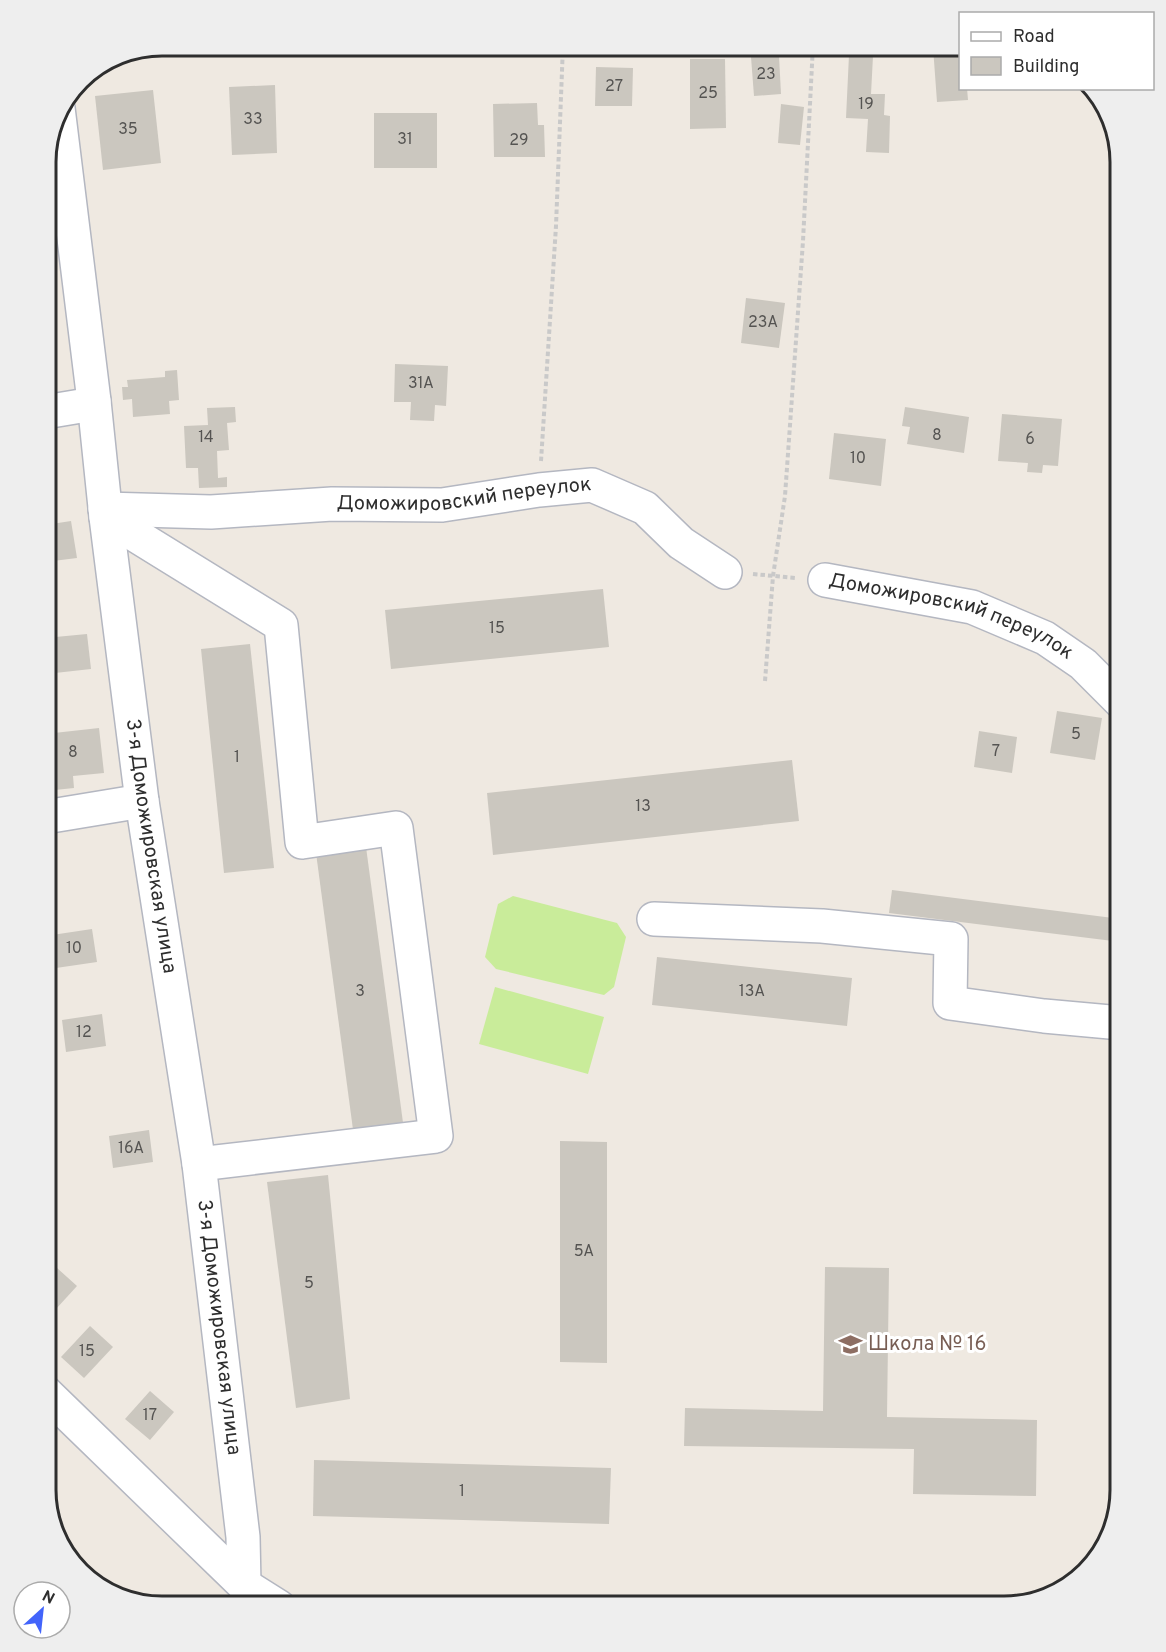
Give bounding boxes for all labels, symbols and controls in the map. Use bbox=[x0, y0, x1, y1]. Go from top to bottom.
legend bbox=[959, 12, 1154, 90]
text: Road bbox=[1013, 26, 1055, 49]
text: Building bbox=[1013, 56, 1079, 79]
house number: 23 bbox=[756, 65, 776, 85]
house number: 27 bbox=[605, 77, 623, 97]
house number: 25 bbox=[698, 84, 718, 104]
house number: 19 bbox=[858, 95, 874, 115]
house number: 33 bbox=[243, 110, 263, 130]
house number: 35 bbox=[118, 120, 138, 140]
house number: 31 bbox=[397, 130, 413, 150]
house number: 29 bbox=[509, 131, 529, 151]
house number: 23А bbox=[748, 313, 778, 333]
house number: 31А bbox=[408, 374, 434, 394]
house number: 8 bbox=[932, 426, 942, 446]
house number: 14 bbox=[198, 428, 214, 448]
house number: 6 bbox=[1025, 430, 1035, 450]
house number: 10 bbox=[850, 449, 866, 469]
street label: Доможировский переулок bbox=[337, 472, 593, 518]
street label: Доможировский переулок bbox=[827, 568, 1078, 666]
house number: 15 bbox=[489, 619, 505, 639]
street label: 3-я Доможировская улица bbox=[119, 717, 182, 975]
house number: 5 bbox=[1071, 725, 1081, 745]
house number: 7 bbox=[992, 742, 1000, 762]
house number: 8 bbox=[68, 743, 78, 763]
house number: 1 bbox=[234, 748, 240, 768]
house number: 13 bbox=[635, 797, 651, 817]
house number: 10 bbox=[66, 939, 82, 959]
house number: 3 bbox=[355, 982, 365, 1002]
house number: 13А bbox=[739, 982, 765, 1002]
house number: 12 bbox=[76, 1023, 92, 1043]
house number: 16А bbox=[118, 1139, 144, 1159]
street label: 3-я Доможировская улица bbox=[190, 1198, 246, 1457]
house number: 5А bbox=[574, 1242, 594, 1262]
house number: 5 bbox=[304, 1274, 314, 1294]
school or university icon: Школа № 16 bbox=[837, 1332, 863, 1358]
place label: Школа № 16 bbox=[868, 1332, 986, 1358]
house number: 15 bbox=[79, 1342, 95, 1362]
house number: 17 bbox=[143, 1406, 157, 1426]
house number: 1 bbox=[459, 1482, 465, 1502]
north arrow bbox=[12, 1580, 72, 1640]
text: N bbox=[38, 1587, 58, 1610]

